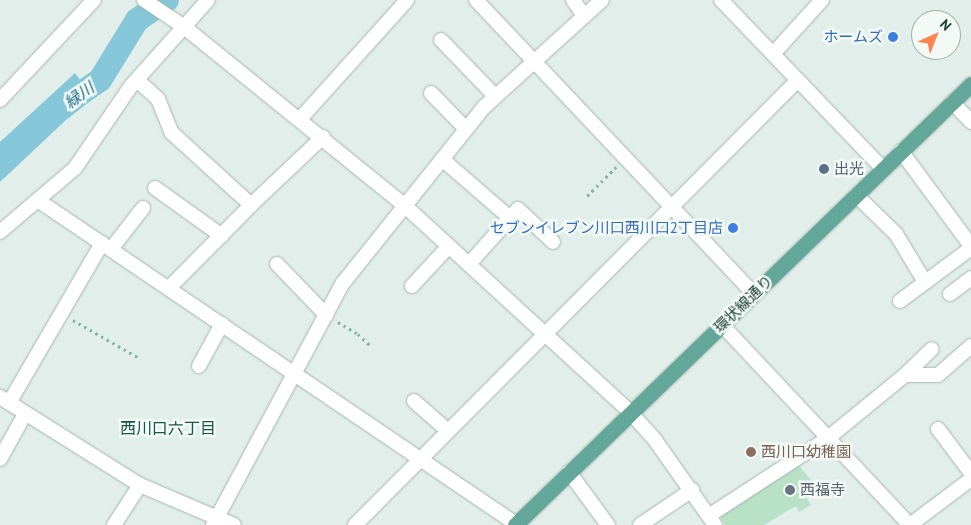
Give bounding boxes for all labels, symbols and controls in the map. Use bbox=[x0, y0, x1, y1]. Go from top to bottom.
north arrow bbox=[911, 10, 961, 60]
text: N bbox=[936, 15, 955, 35]
place label: ホームズ bbox=[823, 28, 883, 46]
marker: ホームズ bbox=[887, 31, 899, 43]
water label: 緑川 bbox=[60, 78, 98, 112]
place label: 出光 bbox=[834, 160, 864, 178]
marker: 出光 bbox=[818, 163, 830, 175]
place label: セブンイレブン川口西川口2丁目店 bbox=[490, 219, 723, 237]
marker: セブンイレブン川口西川口2丁目店 bbox=[727, 222, 739, 234]
street label: 環状線通り bbox=[710, 271, 776, 337]
district label: 西川口六丁目 bbox=[120, 418, 216, 438]
place label: 西川口幼稚園 bbox=[761, 443, 851, 461]
marker: 西川口幼稚園 bbox=[745, 446, 757, 458]
place label: 西福寺 bbox=[800, 481, 845, 499]
marker: 西福寺 bbox=[784, 484, 796, 496]

